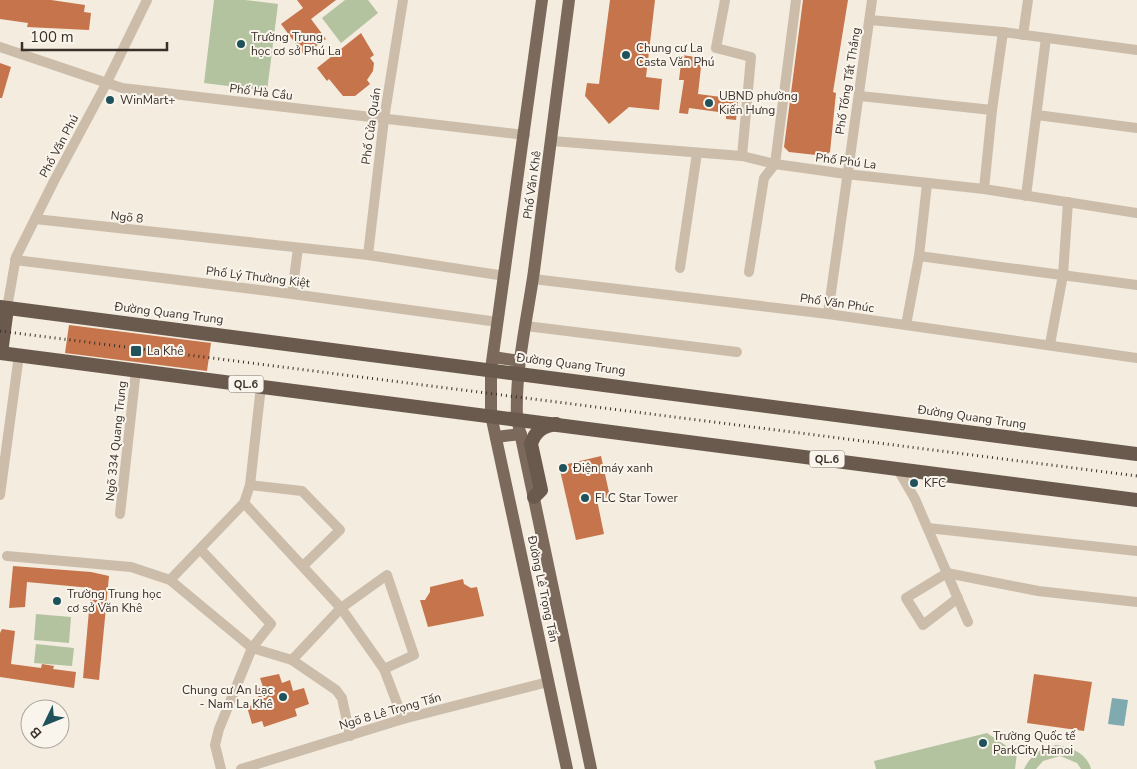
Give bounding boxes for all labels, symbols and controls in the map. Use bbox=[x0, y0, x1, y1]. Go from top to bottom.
scale bar bbox=[22, 20, 168, 52]
street label: Phố Tống Tất Thắng bbox=[832, 26, 864, 136]
text: 100 m bbox=[30, 27, 74, 47]
place label: Trường Trung học cơ sở Phú La bbox=[251, 29, 341, 59]
marker: Trường Trung học cơ sở Phú La bbox=[235, 38, 247, 50]
place label: Chung cư La Casta Văn Phú bbox=[636, 40, 715, 70]
marker: Chung cư La Casta Văn Phú bbox=[620, 49, 632, 61]
street label: Phố Hà Cầu bbox=[228, 80, 294, 104]
street label: Phố Cửa Quán bbox=[358, 87, 384, 165]
place label: UBND phường Kiến Hưng bbox=[719, 88, 798, 118]
place label: WinMart+ bbox=[120, 92, 175, 108]
marker: WinMart+ bbox=[104, 94, 116, 106]
marker: UBND phường Kiến Hưng bbox=[703, 97, 715, 109]
street label: Phố Văn Phú bbox=[36, 112, 82, 180]
street label: Phố Phú La bbox=[815, 149, 877, 173]
street label: Phố Văn Khê bbox=[519, 150, 545, 220]
street label: Ngõ 8 bbox=[110, 207, 144, 227]
street label: Phố Lý Thường Kiệt bbox=[205, 263, 312, 291]
street label: Phố Văn Phúc bbox=[799, 290, 876, 316]
street label: Đường Quang Trung bbox=[113, 298, 224, 328]
place label: La Khê bbox=[147, 343, 184, 359]
marker: La Khê bbox=[129, 344, 143, 358]
street label: Đường Quang Trung bbox=[515, 349, 626, 379]
road number: QL.6 bbox=[228, 376, 264, 392]
street label: Ngõ 334 Quang Trung bbox=[102, 380, 130, 502]
street label: Đường Quang Trung bbox=[916, 401, 1027, 433]
road number: QL.6 bbox=[810, 450, 844, 468]
place label: Điện máy xanh bbox=[572, 460, 653, 476]
marker: Điện máy xanh bbox=[557, 462, 569, 474]
place label: KFC bbox=[924, 475, 946, 491]
marker: KFC bbox=[908, 477, 920, 489]
place label: FLC Star Tower bbox=[595, 490, 678, 506]
marker: FLC Star Tower bbox=[579, 492, 591, 504]
street label: Đường Lê Trọng Tấn bbox=[524, 533, 562, 644]
place label: Trường Trung học cơ sở Văn Khê bbox=[67, 586, 162, 616]
marker: Trường Trung học cơ sở Văn Khê bbox=[51, 595, 63, 607]
place label: Chung cư An Lạc - Nam La Khê bbox=[182, 682, 273, 712]
street label: Ngõ 8 Lê Trọng Tấn bbox=[337, 689, 443, 733]
marker: Chung cư An Lạc - Nam La Khê bbox=[277, 691, 289, 703]
north arrow bbox=[20, 699, 70, 749]
text: B bbox=[26, 723, 46, 743]
place label: Trường Quốc tế ParkCity Hanoi bbox=[993, 728, 1076, 758]
marker: Trường Quốc tế ParkCity Hanoi bbox=[977, 737, 989, 749]

